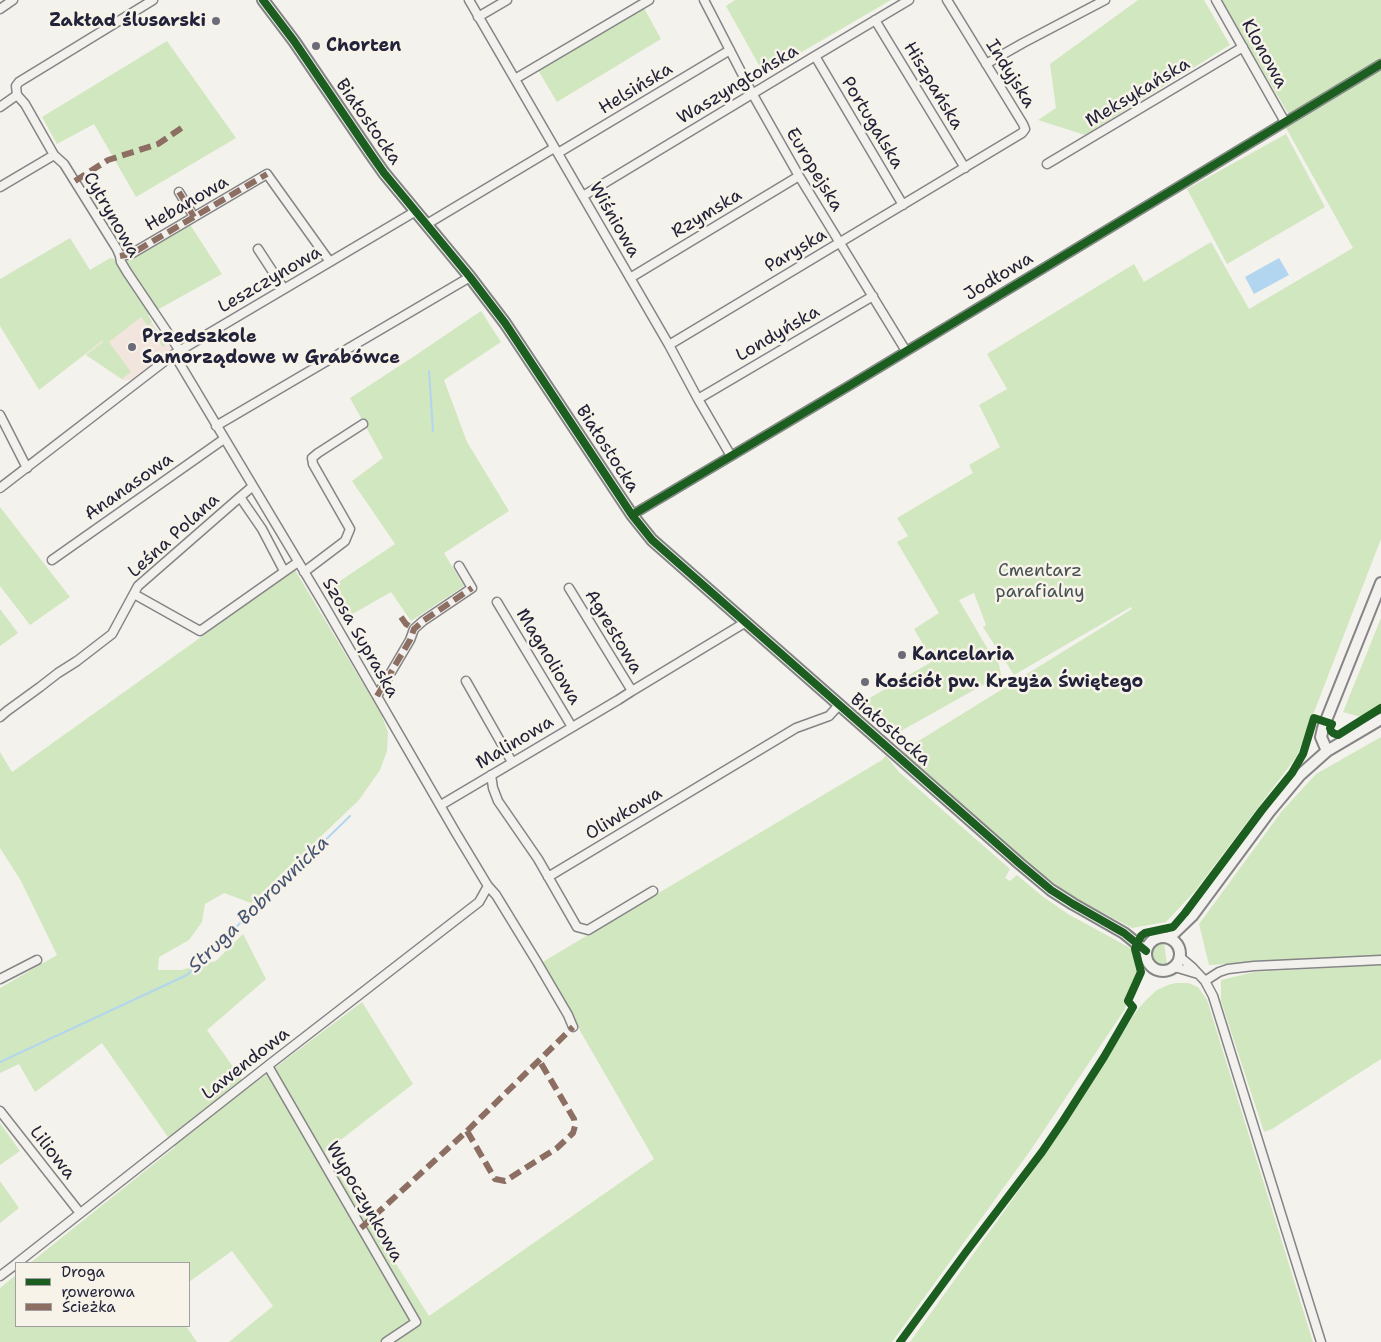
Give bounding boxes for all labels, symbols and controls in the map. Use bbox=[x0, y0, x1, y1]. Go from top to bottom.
place label: Zakład ślusarski bbox=[49, 10, 206, 32]
marker: Zakład ślusarski bbox=[210, 15, 222, 27]
street label: Klonowa bbox=[1236, 16, 1292, 92]
place label: Chorten bbox=[326, 35, 401, 57]
street label: Indyjska bbox=[981, 36, 1039, 112]
street label: Hiszpańska bbox=[898, 38, 968, 134]
marker: Chorten bbox=[310, 40, 322, 52]
street label: Waszyngtońska bbox=[674, 40, 802, 130]
street label: Meksykańska bbox=[1082, 53, 1194, 133]
street label: Helsińska bbox=[595, 59, 677, 119]
street label: Portugalska bbox=[836, 73, 908, 173]
street label: Białostocka bbox=[330, 75, 406, 169]
street label: Europejska bbox=[781, 124, 847, 216]
street label: Cytrynowa bbox=[78, 169, 144, 261]
street label: Hebanowa bbox=[141, 171, 233, 237]
street label: Wiśniowa bbox=[584, 178, 644, 262]
street label: Rzymska bbox=[668, 185, 746, 243]
street label: Paryska bbox=[761, 224, 831, 278]
street label: Leszczynowa bbox=[214, 242, 326, 318]
street label: Jodłowa bbox=[961, 248, 1037, 306]
street label: Londyńska bbox=[732, 301, 824, 367]
place label: Przedszkole Samorządowe w Grabówce bbox=[142, 326, 400, 368]
marker: Przedszkole Samorządowe w Grabówce bbox=[126, 341, 138, 353]
street label: Białostocka bbox=[571, 401, 643, 497]
street label: Ananasowa bbox=[81, 449, 177, 525]
street label: Leśna Polana bbox=[124, 489, 224, 583]
park label: Cmentarz parafialny bbox=[996, 560, 1084, 602]
street label: Szosa Supraska bbox=[317, 574, 403, 702]
street label: Agrestowa bbox=[579, 586, 647, 678]
street label: Magnoliowa bbox=[511, 605, 585, 709]
place label: Kancelaria bbox=[912, 644, 1014, 666]
marker: Kancelaria bbox=[896, 649, 908, 661]
place label: Kościół pw. Krzyża Świętego bbox=[875, 671, 1143, 693]
marker: Kościół pw. Krzyża Świętego bbox=[859, 676, 871, 688]
street label: Białostocka bbox=[845, 689, 935, 771]
street label: Malinowa bbox=[472, 711, 558, 775]
street label: Oliwkowa bbox=[582, 783, 666, 845]
water label: Struga Bobrownicka bbox=[184, 832, 334, 978]
street label: Lawendowa bbox=[198, 1023, 294, 1105]
street label: Liliowa bbox=[24, 1122, 80, 1184]
street label: Wypoczynkowa bbox=[321, 1138, 407, 1266]
legend bbox=[15, 1262, 190, 1327]
text: Droga rowerowa bbox=[61, 1262, 135, 1302]
text: Ścieżka bbox=[62, 1297, 116, 1317]

